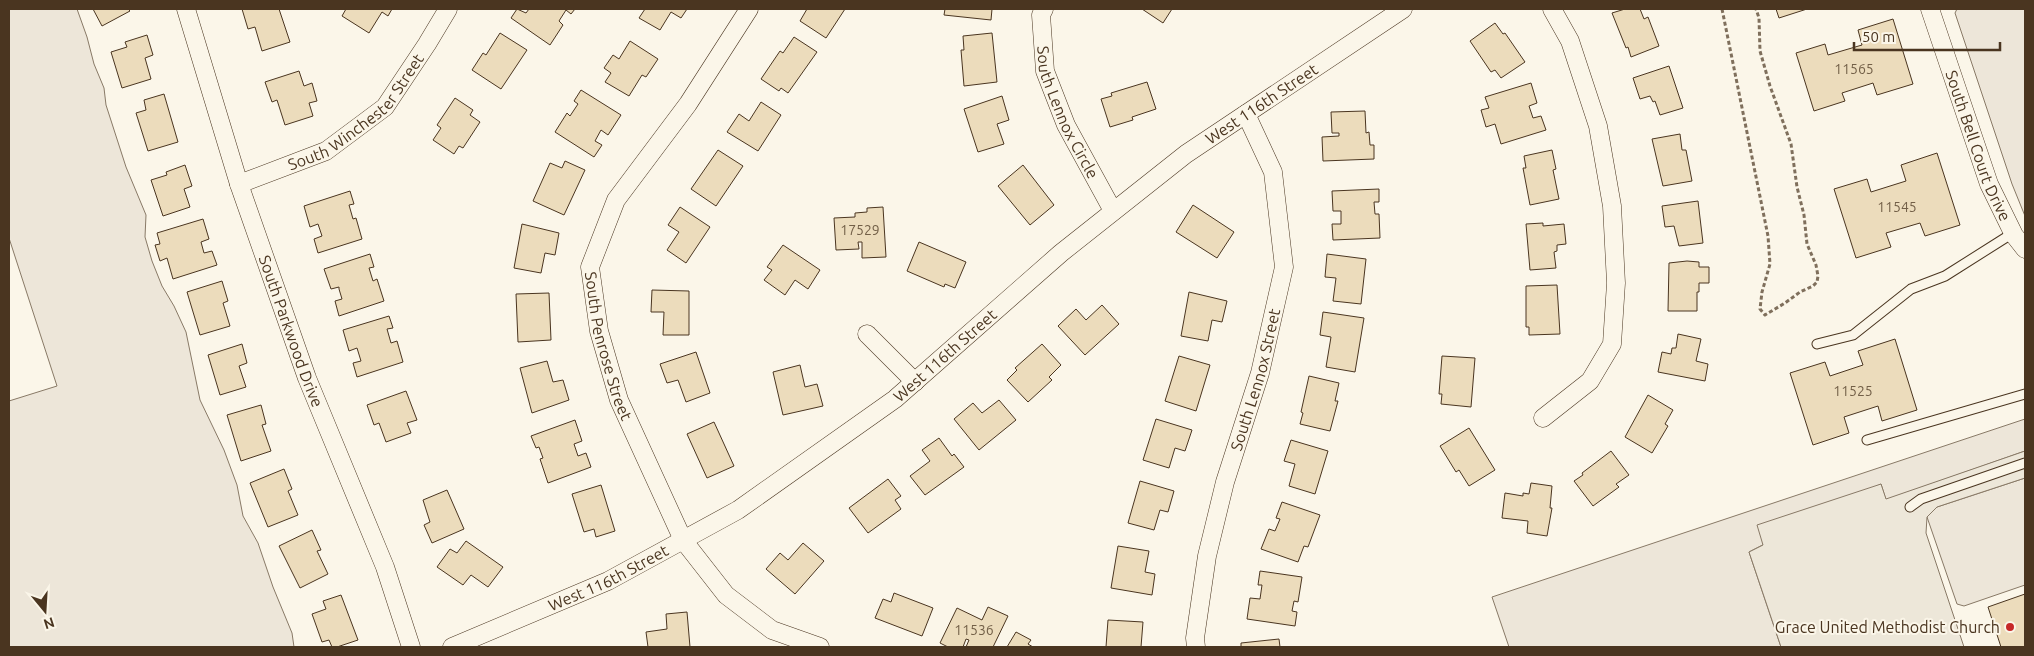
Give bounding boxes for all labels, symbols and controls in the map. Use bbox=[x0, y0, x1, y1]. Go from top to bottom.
scale bar bbox=[1854, 20, 2000, 52]
text: 50 m bbox=[1862, 28, 1895, 45]
street label: South Lennox Circle bbox=[1034, 45, 1102, 182]
street label: South Winchester Street bbox=[285, 49, 428, 174]
street label: West 116th Street bbox=[1202, 59, 1322, 148]
house number: 11565 bbox=[1834, 61, 1874, 77]
street label: South Bell Court Drive bbox=[1942, 68, 2015, 224]
house number: 11545 bbox=[1877, 199, 1917, 215]
house number: 17529 bbox=[840, 222, 880, 238]
street label: South Parkwood Drive bbox=[256, 253, 327, 410]
street label: South Penrose Street bbox=[582, 270, 636, 424]
street label: West 116th Street bbox=[889, 305, 1000, 405]
street label: South Lennox Street bbox=[1227, 306, 1283, 453]
house number: 11525 bbox=[1833, 383, 1873, 399]
street label: West 116th Street bbox=[546, 541, 672, 614]
north arrow bbox=[20, 586, 70, 636]
text: N bbox=[42, 614, 56, 633]
place label: Grace United Methodist Church bbox=[1775, 618, 2000, 636]
marker: Grace United Methodist Church bbox=[2004, 621, 2016, 633]
house number: 11536 bbox=[954, 622, 994, 638]

